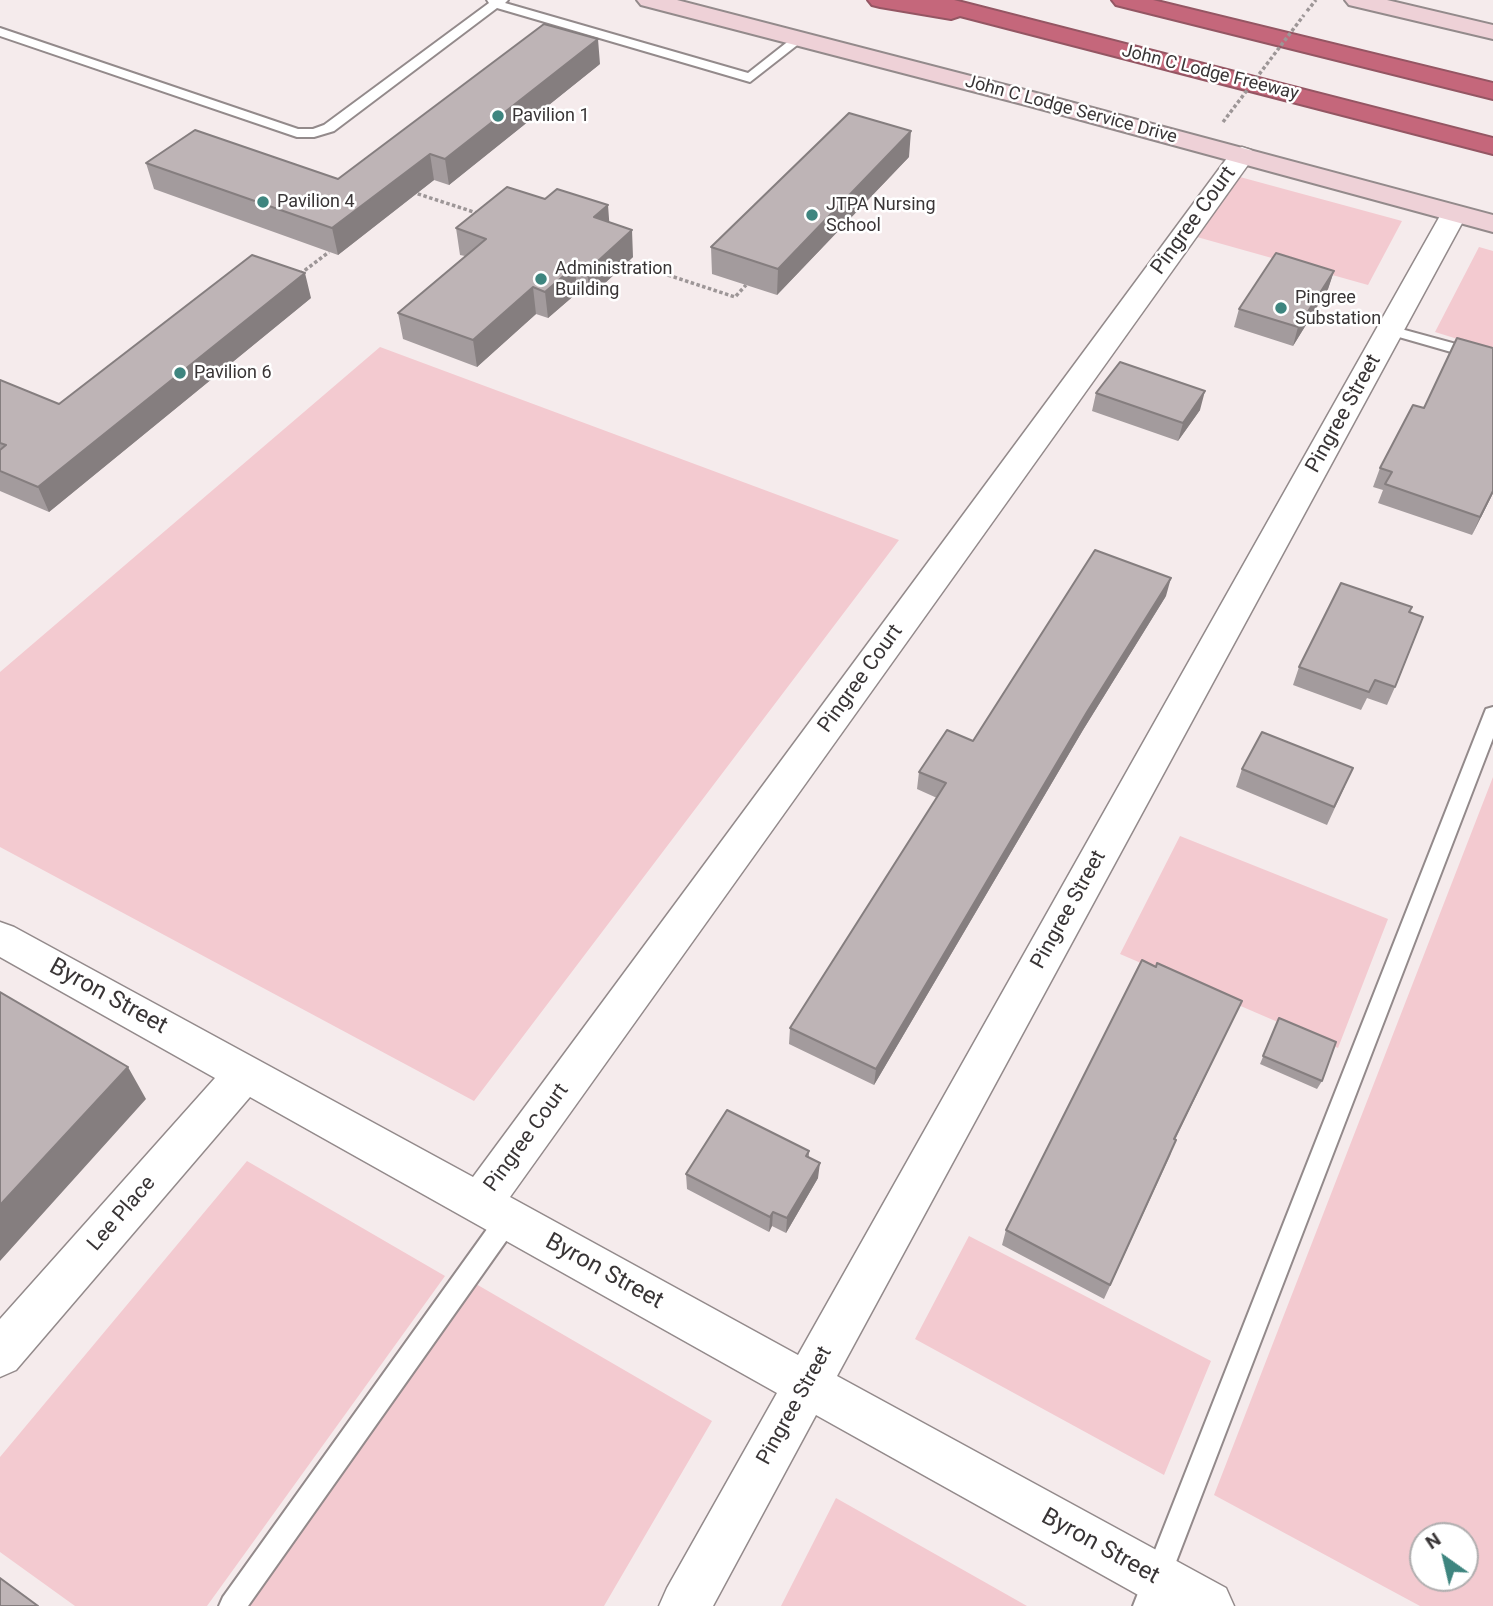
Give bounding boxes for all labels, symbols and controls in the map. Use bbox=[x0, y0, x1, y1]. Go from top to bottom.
street label: John C Lodge Freeway bbox=[1119, 41, 1301, 105]
street label: John C Lodge Service Drive bbox=[963, 71, 1179, 149]
place label: Pavilion 1 bbox=[512, 105, 590, 127]
marker: Pavilion 1 bbox=[490, 108, 506, 124]
street label: Pingree Court bbox=[1146, 162, 1242, 280]
place label: Pavilion 4 bbox=[277, 191, 355, 213]
marker: Pavilion 4 bbox=[255, 194, 271, 210]
place label: JTPA Nursing School bbox=[826, 194, 936, 236]
marker: JTPA Nursing School bbox=[804, 207, 820, 223]
place label: Administration Building bbox=[555, 258, 673, 300]
marker: Administration Building bbox=[533, 271, 549, 287]
place label: Pingree Substation bbox=[1295, 287, 1381, 330]
marker: Pingree Substation bbox=[1273, 300, 1289, 316]
street label: Pingree Street bbox=[1301, 350, 1387, 478]
place label: Pavilion 6 bbox=[194, 362, 272, 384]
marker: Pavilion 6 bbox=[172, 365, 188, 381]
street label: Pingree Court bbox=[813, 620, 909, 738]
street label: Pingree Street bbox=[1026, 846, 1112, 974]
street label: Byron Street bbox=[44, 953, 172, 1041]
street label: Pingree Court bbox=[479, 1079, 575, 1197]
street label: Lee Place bbox=[83, 1172, 161, 1256]
street label: Byron Street bbox=[540, 1228, 668, 1316]
street label: Pingree Street bbox=[752, 1342, 838, 1470]
street label: Byron Street bbox=[1036, 1503, 1164, 1591]
north arrow bbox=[1409, 1522, 1479, 1592]
text: N bbox=[1421, 1528, 1445, 1554]

